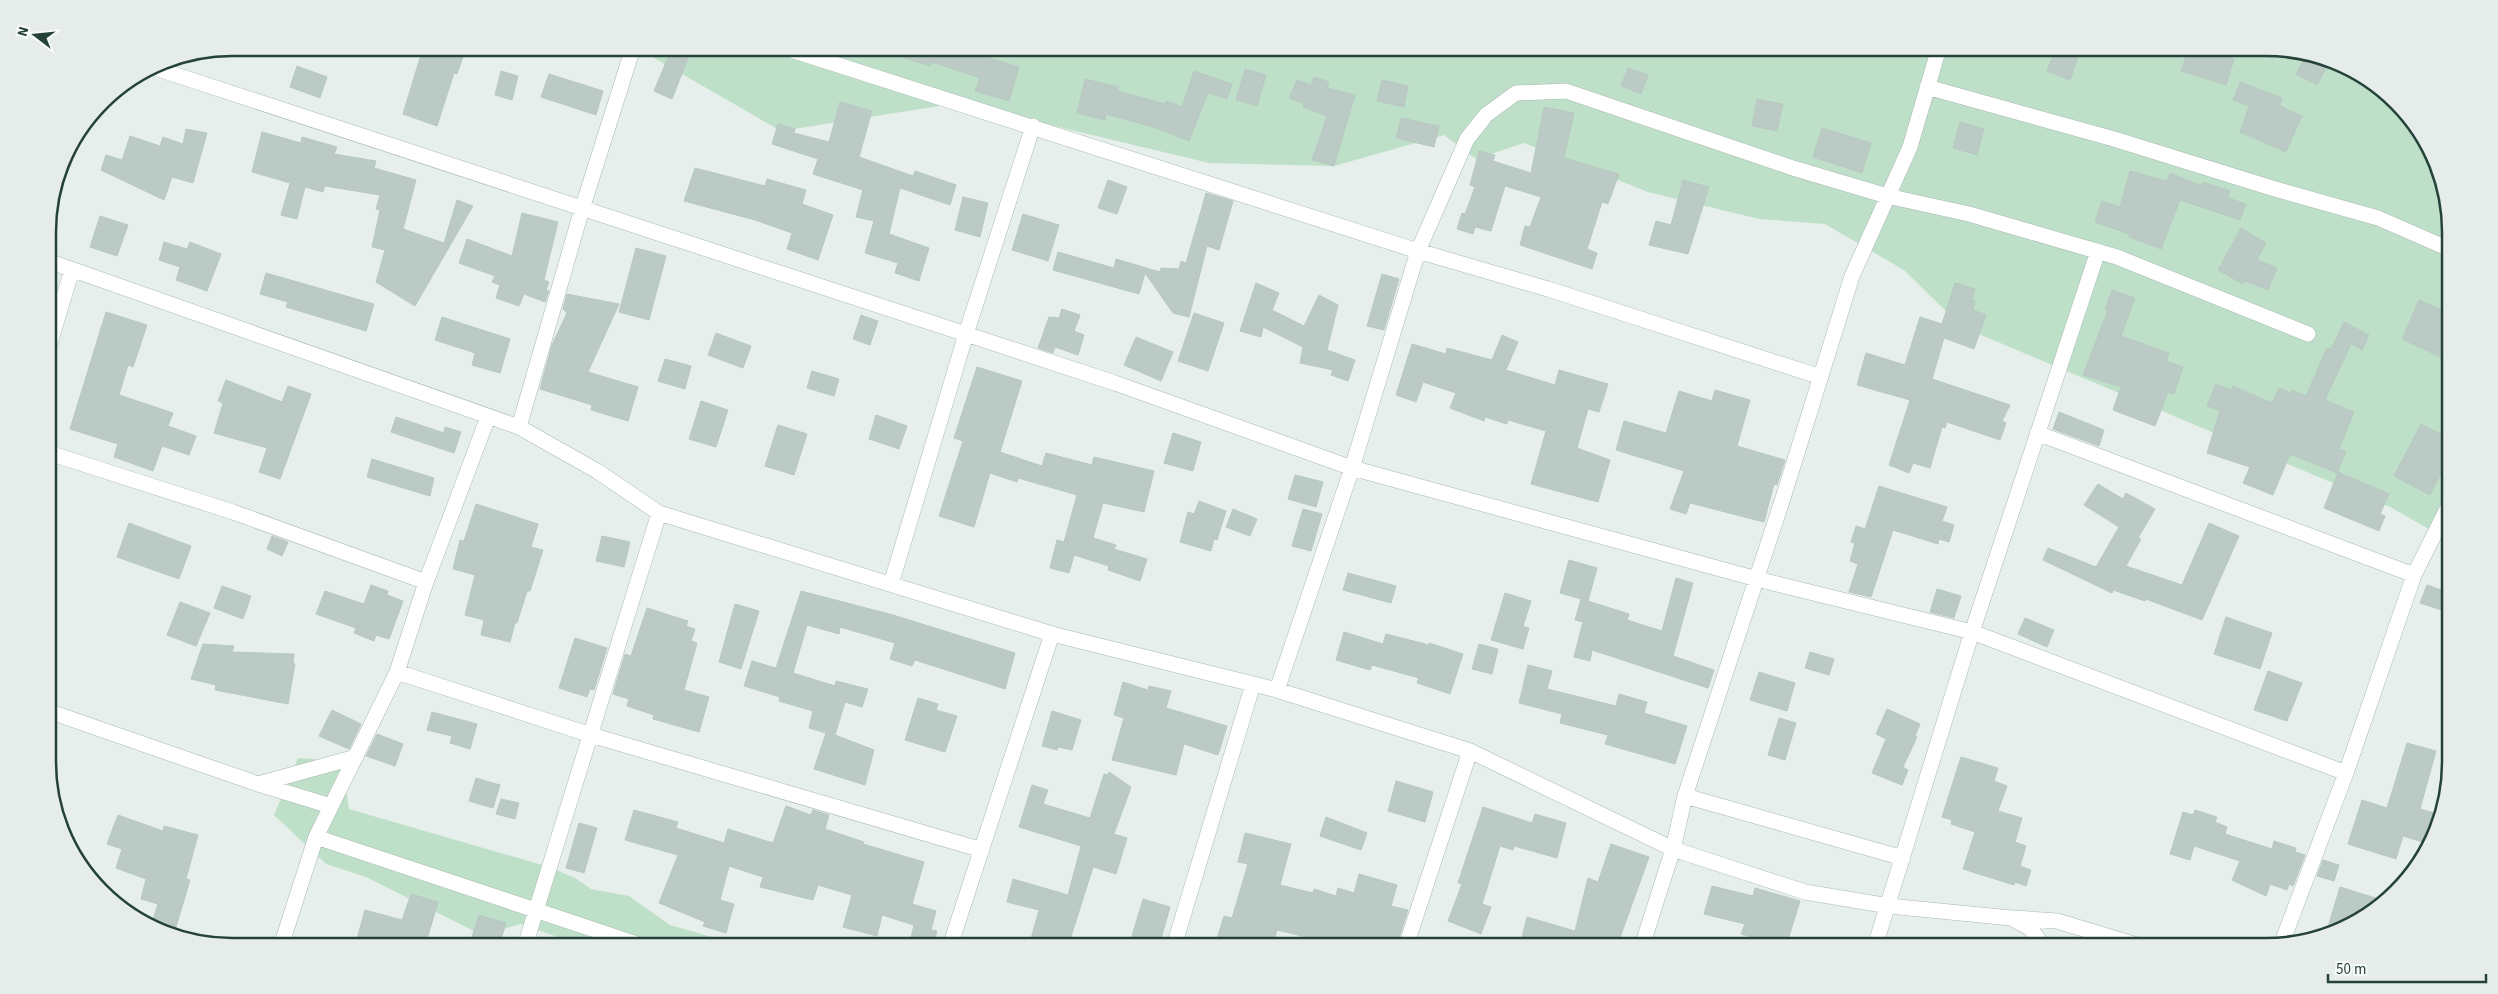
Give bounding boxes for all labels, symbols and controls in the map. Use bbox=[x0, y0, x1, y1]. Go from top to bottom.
north arrow bbox=[10, 10, 60, 60]
text: N bbox=[13, 24, 34, 39]
scale bar bbox=[2328, 952, 2486, 984]
text: 50 m bbox=[2336, 959, 2366, 980]

